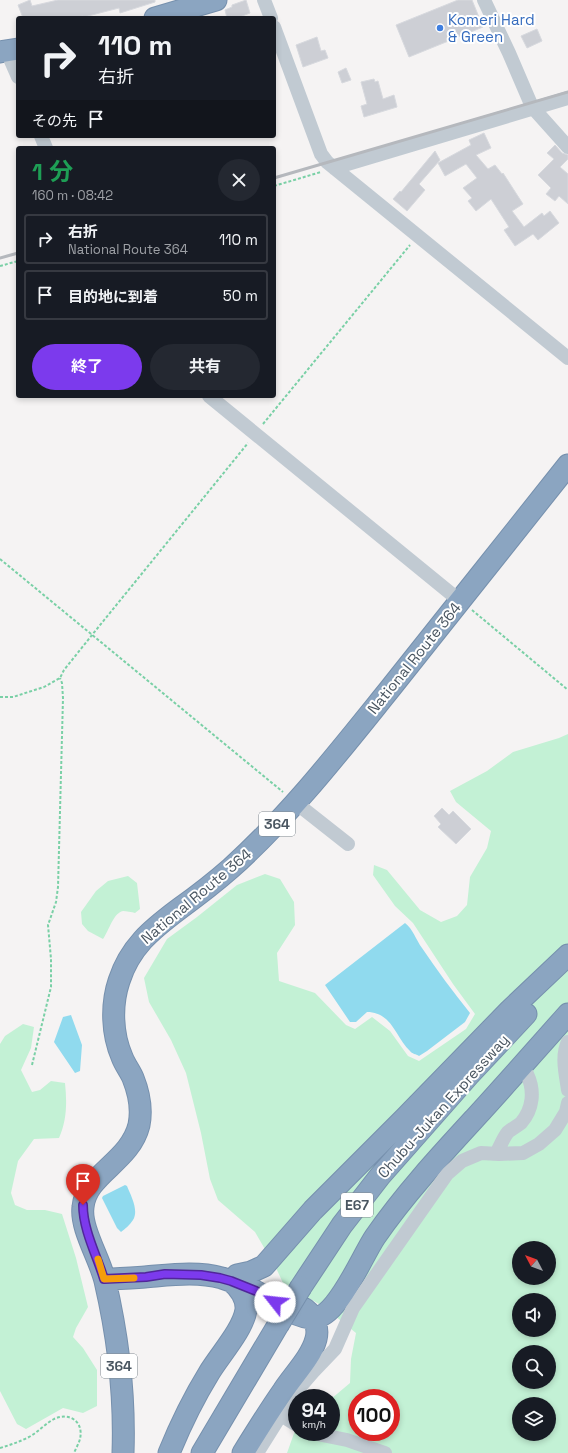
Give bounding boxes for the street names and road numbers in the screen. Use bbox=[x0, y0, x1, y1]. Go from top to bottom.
street label: National Route 364 bbox=[363, 598, 465, 718]
road number: 364 bbox=[259, 812, 295, 836]
street label: National Route 364 bbox=[137, 844, 255, 948]
street label: Chubu-Jukan Expressway bbox=[373, 1030, 513, 1182]
road number: E67 bbox=[341, 1193, 373, 1217]
road number: 364 bbox=[101, 1354, 137, 1378]

